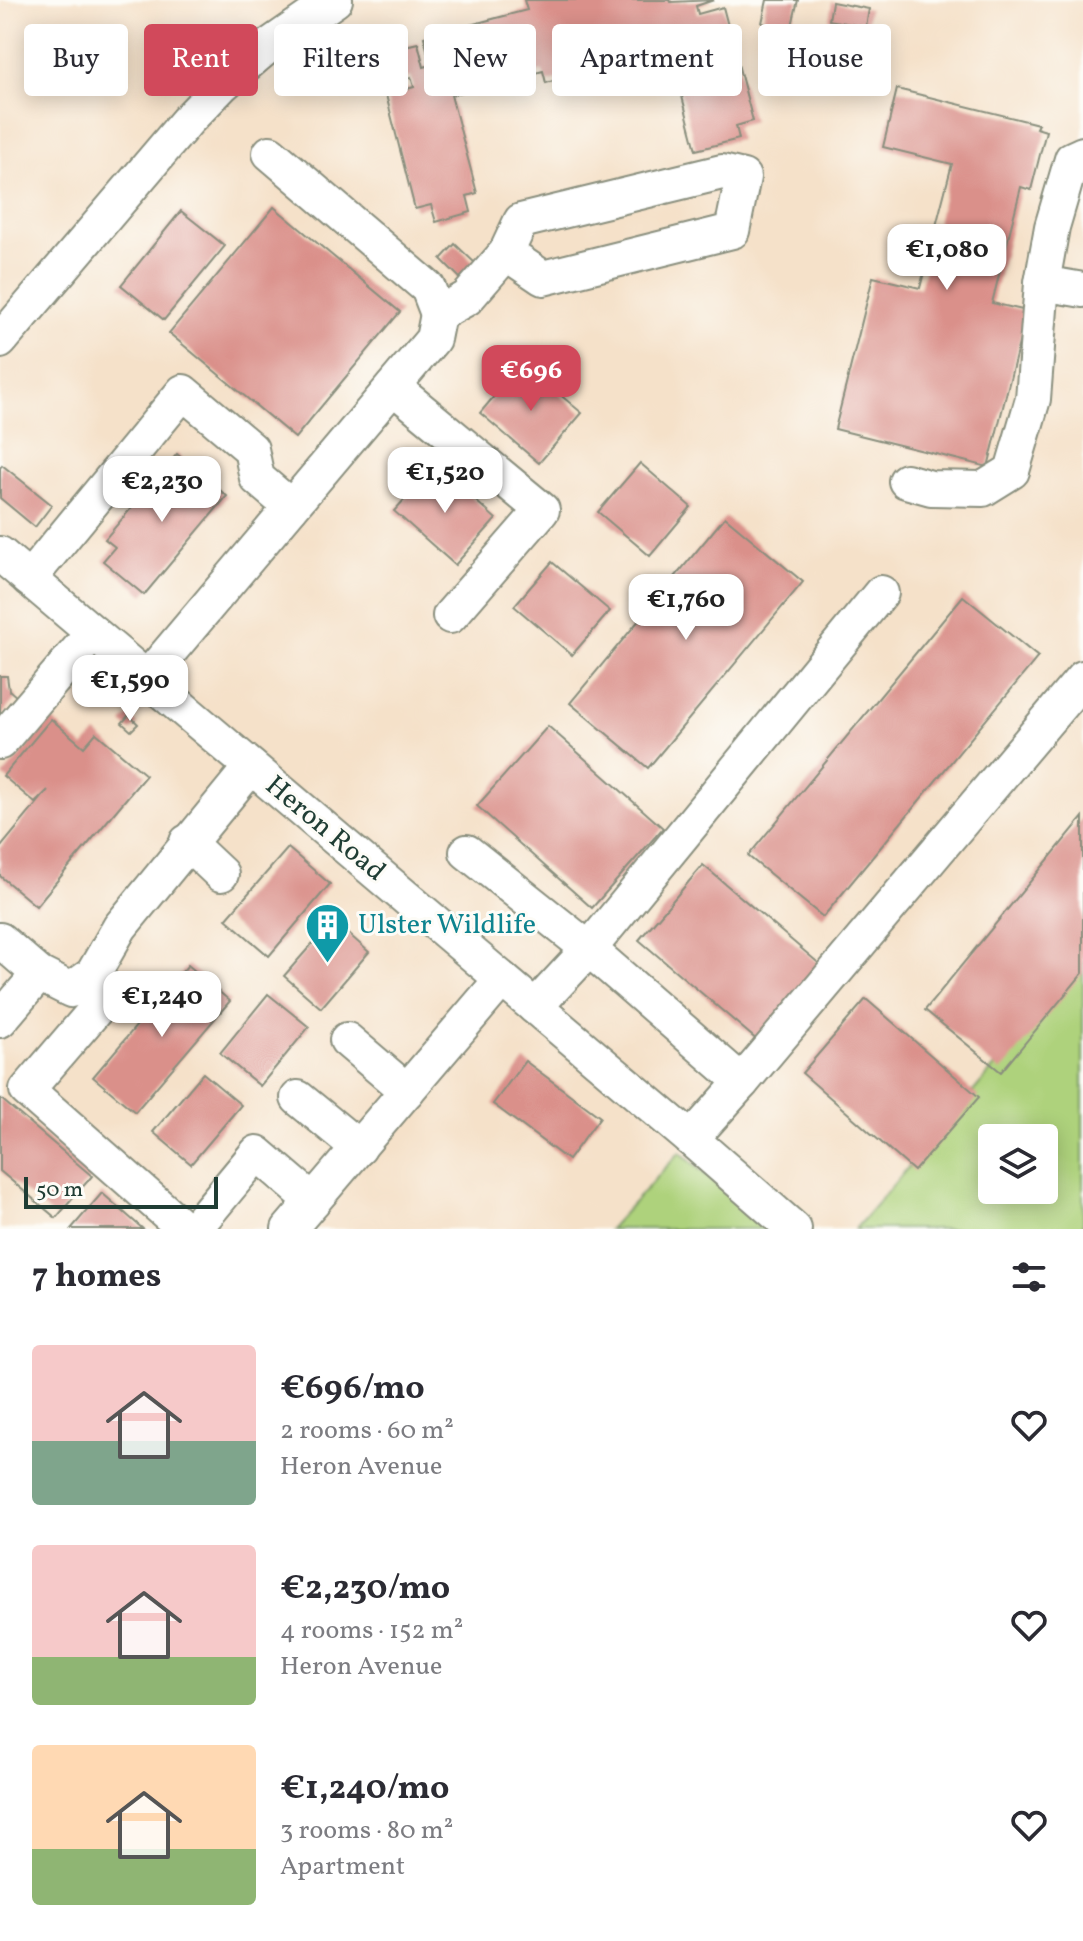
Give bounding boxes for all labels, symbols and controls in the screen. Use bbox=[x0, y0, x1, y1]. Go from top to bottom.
chip: Buy bbox=[24, 24, 128, 96]
chip: Rent bbox=[144, 24, 258, 96]
chip: Filters bbox=[274, 24, 408, 96]
chip: New bbox=[424, 24, 536, 96]
chip: Apartment bbox=[552, 24, 742, 96]
chip: House bbox=[758, 24, 891, 96]
pin: €1,080 bbox=[882, 224, 1012, 292]
text: €1,080 bbox=[905, 232, 989, 268]
pin: €696 bbox=[484, 345, 578, 413]
text: €696 bbox=[500, 353, 562, 389]
pin: €1,520 bbox=[380, 447, 510, 515]
text: €1,520 bbox=[406, 455, 484, 491]
pin: €2,230 bbox=[97, 456, 227, 524]
text: €2,230 bbox=[121, 464, 203, 500]
pin: €1,760 bbox=[621, 574, 751, 642]
text: €1,760 bbox=[647, 582, 725, 618]
pin: €1,590 bbox=[65, 655, 195, 723]
text: €1,590 bbox=[90, 663, 170, 699]
street label: Heron Road bbox=[256, 767, 394, 891]
building icon: Ulster Wildlife bbox=[303, 901, 351, 964]
place label: Ulster Wildlife bbox=[358, 906, 536, 945]
pin: €1,240 bbox=[97, 971, 227, 1039]
text: €1,240 bbox=[121, 979, 203, 1015]
map controls bbox=[978, 1124, 1058, 1204]
button: layers bbox=[978, 1124, 1058, 1204]
scale bar bbox=[24, 1173, 218, 1209]
text: 50 m bbox=[36, 1175, 83, 1206]
text: 7 homes bbox=[32, 1254, 161, 1301]
icon: filters bbox=[1007, 1255, 1051, 1299]
text: €696/mo bbox=[280, 1366, 425, 1413]
icon: home bbox=[96, 1377, 192, 1473]
icon: heart bbox=[1007, 1403, 1051, 1447]
text: 2 rooms · 60 m² bbox=[280, 1413, 454, 1449]
text: Heron Avenue bbox=[280, 1449, 442, 1485]
text: €2,230/mo bbox=[280, 1566, 450, 1613]
icon: home bbox=[96, 1577, 192, 1673]
icon: heart bbox=[1007, 1603, 1051, 1647]
text: 4 rooms · 152 m² bbox=[280, 1613, 463, 1649]
text: Heron Avenue bbox=[280, 1649, 442, 1685]
text: €1,240/mo bbox=[280, 1766, 449, 1813]
icon: home bbox=[96, 1777, 192, 1873]
icon: heart bbox=[1007, 1803, 1051, 1847]
text: 3 rooms · 80 m² bbox=[280, 1813, 453, 1849]
text: Apartment bbox=[280, 1849, 405, 1885]

